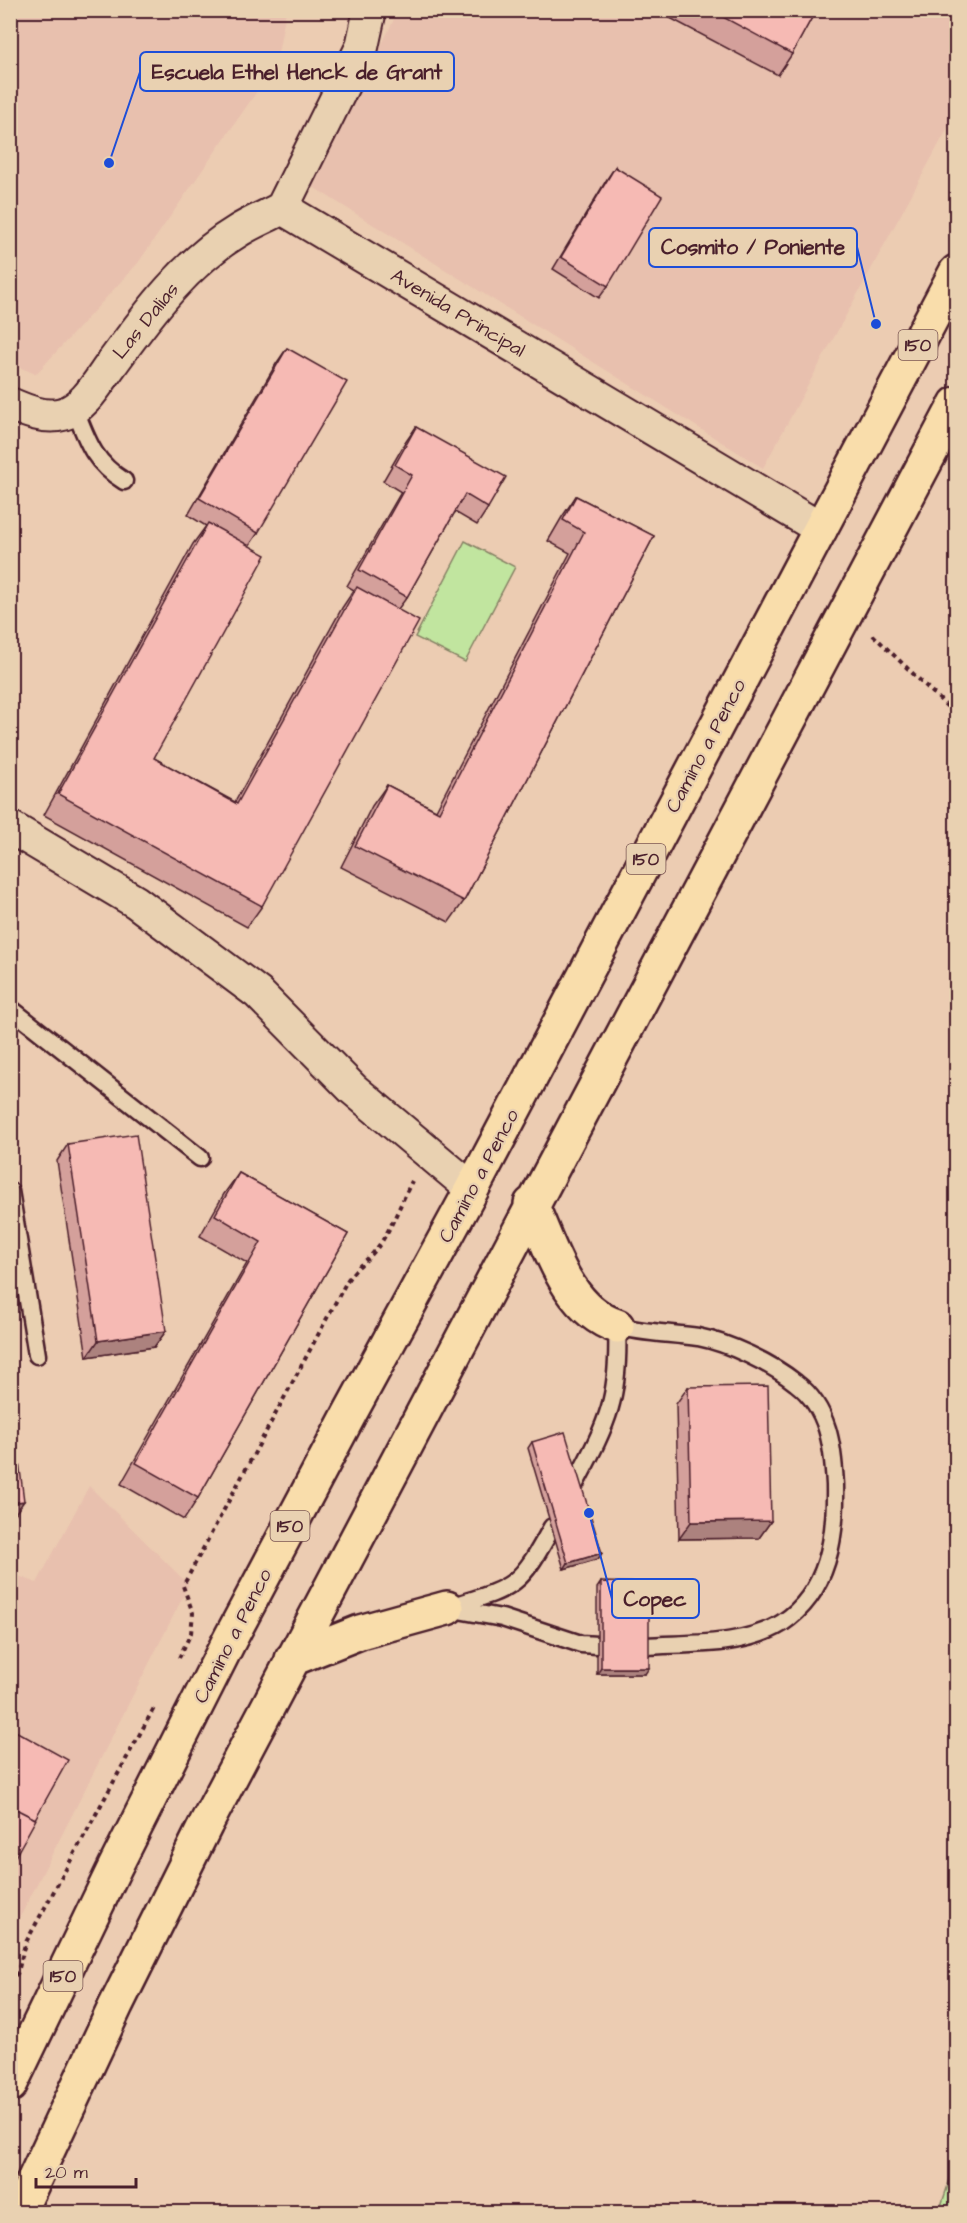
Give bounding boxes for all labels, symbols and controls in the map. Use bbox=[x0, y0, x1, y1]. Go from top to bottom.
callout: Escuela Ethel Henck de Grant bbox=[140, 52, 454, 91]
text: Escuela Ethel Henck de Grant bbox=[152, 58, 443, 87]
callout: Cosmito / Poniente bbox=[649, 228, 857, 267]
text: Cosmito / Poniente bbox=[661, 233, 846, 262]
street label: Avenida Principal bbox=[385, 262, 531, 364]
street label: Las Dalias bbox=[106, 277, 186, 365]
road number: 150 bbox=[898, 330, 938, 360]
street label: Camino a Penco bbox=[659, 674, 753, 818]
road number: 150 bbox=[626, 844, 666, 874]
street label: Camino a Penco bbox=[432, 1104, 526, 1248]
road number: 150 bbox=[270, 1511, 310, 1541]
street label: Camino a Penco bbox=[187, 1564, 279, 1708]
callout: Copec bbox=[612, 1579, 699, 1618]
text: Copec bbox=[623, 1585, 687, 1615]
road number: 150 bbox=[44, 1961, 82, 1991]
scale bar bbox=[36, 2151, 136, 2189]
text: 20 m bbox=[45, 2160, 88, 2185]

